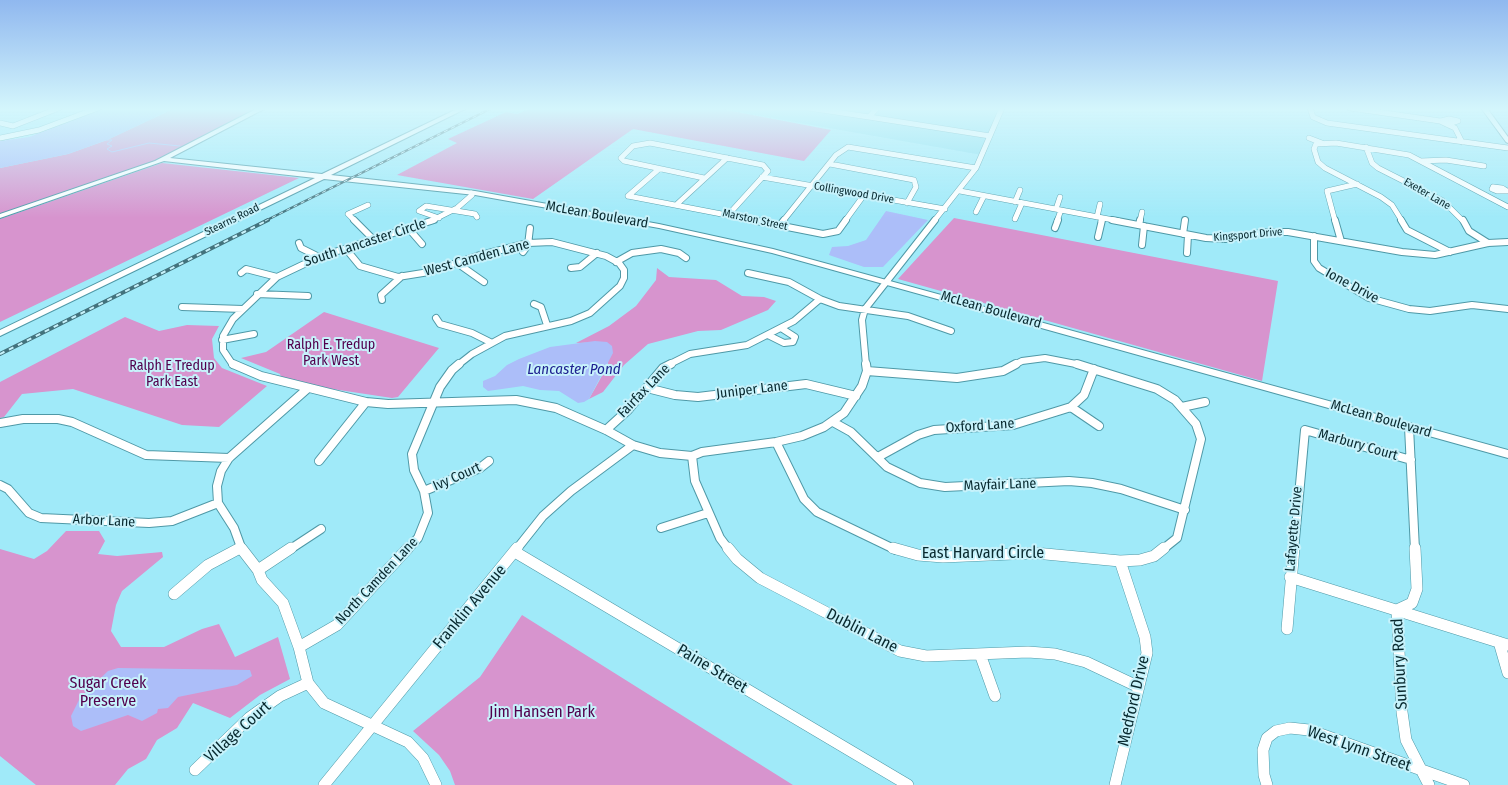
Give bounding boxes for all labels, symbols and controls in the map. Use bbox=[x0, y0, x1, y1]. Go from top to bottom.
street label: Exeter Lane bbox=[1401, 175, 1453, 213]
street label: Collingwood Drive bbox=[813, 179, 895, 207]
street label: McLean Boulevard bbox=[544, 198, 650, 232]
street label: Stearns Road bbox=[202, 201, 262, 239]
street label: Marston Street bbox=[721, 207, 789, 233]
street label: South Lancaster Circle bbox=[302, 215, 428, 271]
street label: Kingsport Drive bbox=[1213, 225, 1283, 245]
street label: West Camden Lane bbox=[423, 236, 531, 280]
street label: Ione Drive bbox=[1322, 265, 1382, 307]
street label: McLean Boulevard bbox=[939, 288, 1043, 332]
park label: Ralph E. Tredup Park West bbox=[287, 337, 375, 370]
park label: Ralph E Tredup Park East bbox=[129, 358, 215, 391]
water label: Lancaster Pond bbox=[527, 361, 621, 379]
street label: Fairfax Lane bbox=[614, 361, 674, 421]
street label: Juniper Lane bbox=[715, 377, 789, 403]
street label: McLean Boulevard bbox=[1329, 397, 1433, 441]
street label: Oxford Lane bbox=[945, 415, 1015, 437]
street label: Marbury Court bbox=[1316, 426, 1400, 464]
street label: Ivy Court bbox=[431, 459, 483, 495]
street label: Mayfair Lane bbox=[963, 475, 1037, 495]
street label: Lafayette Drive bbox=[1282, 486, 1306, 572]
street label: Arbor Lane bbox=[72, 511, 136, 531]
street label: North Camden Lane bbox=[332, 534, 422, 628]
street label: East Harvard Circle bbox=[922, 544, 1044, 564]
street label: Franklin Avenue bbox=[429, 561, 511, 653]
street label: Dublin Lane bbox=[823, 605, 901, 657]
street label: Sunbury Road bbox=[1388, 618, 1412, 710]
street label: Paine Street bbox=[673, 640, 751, 698]
street label: Medford Drive bbox=[1114, 654, 1154, 748]
park label: Sugar Creek Preserve bbox=[70, 674, 146, 712]
street label: Village Court bbox=[201, 697, 275, 767]
park label: Jim Hansen Park bbox=[489, 703, 595, 723]
street label: West Lynn Street bbox=[1304, 722, 1414, 776]

